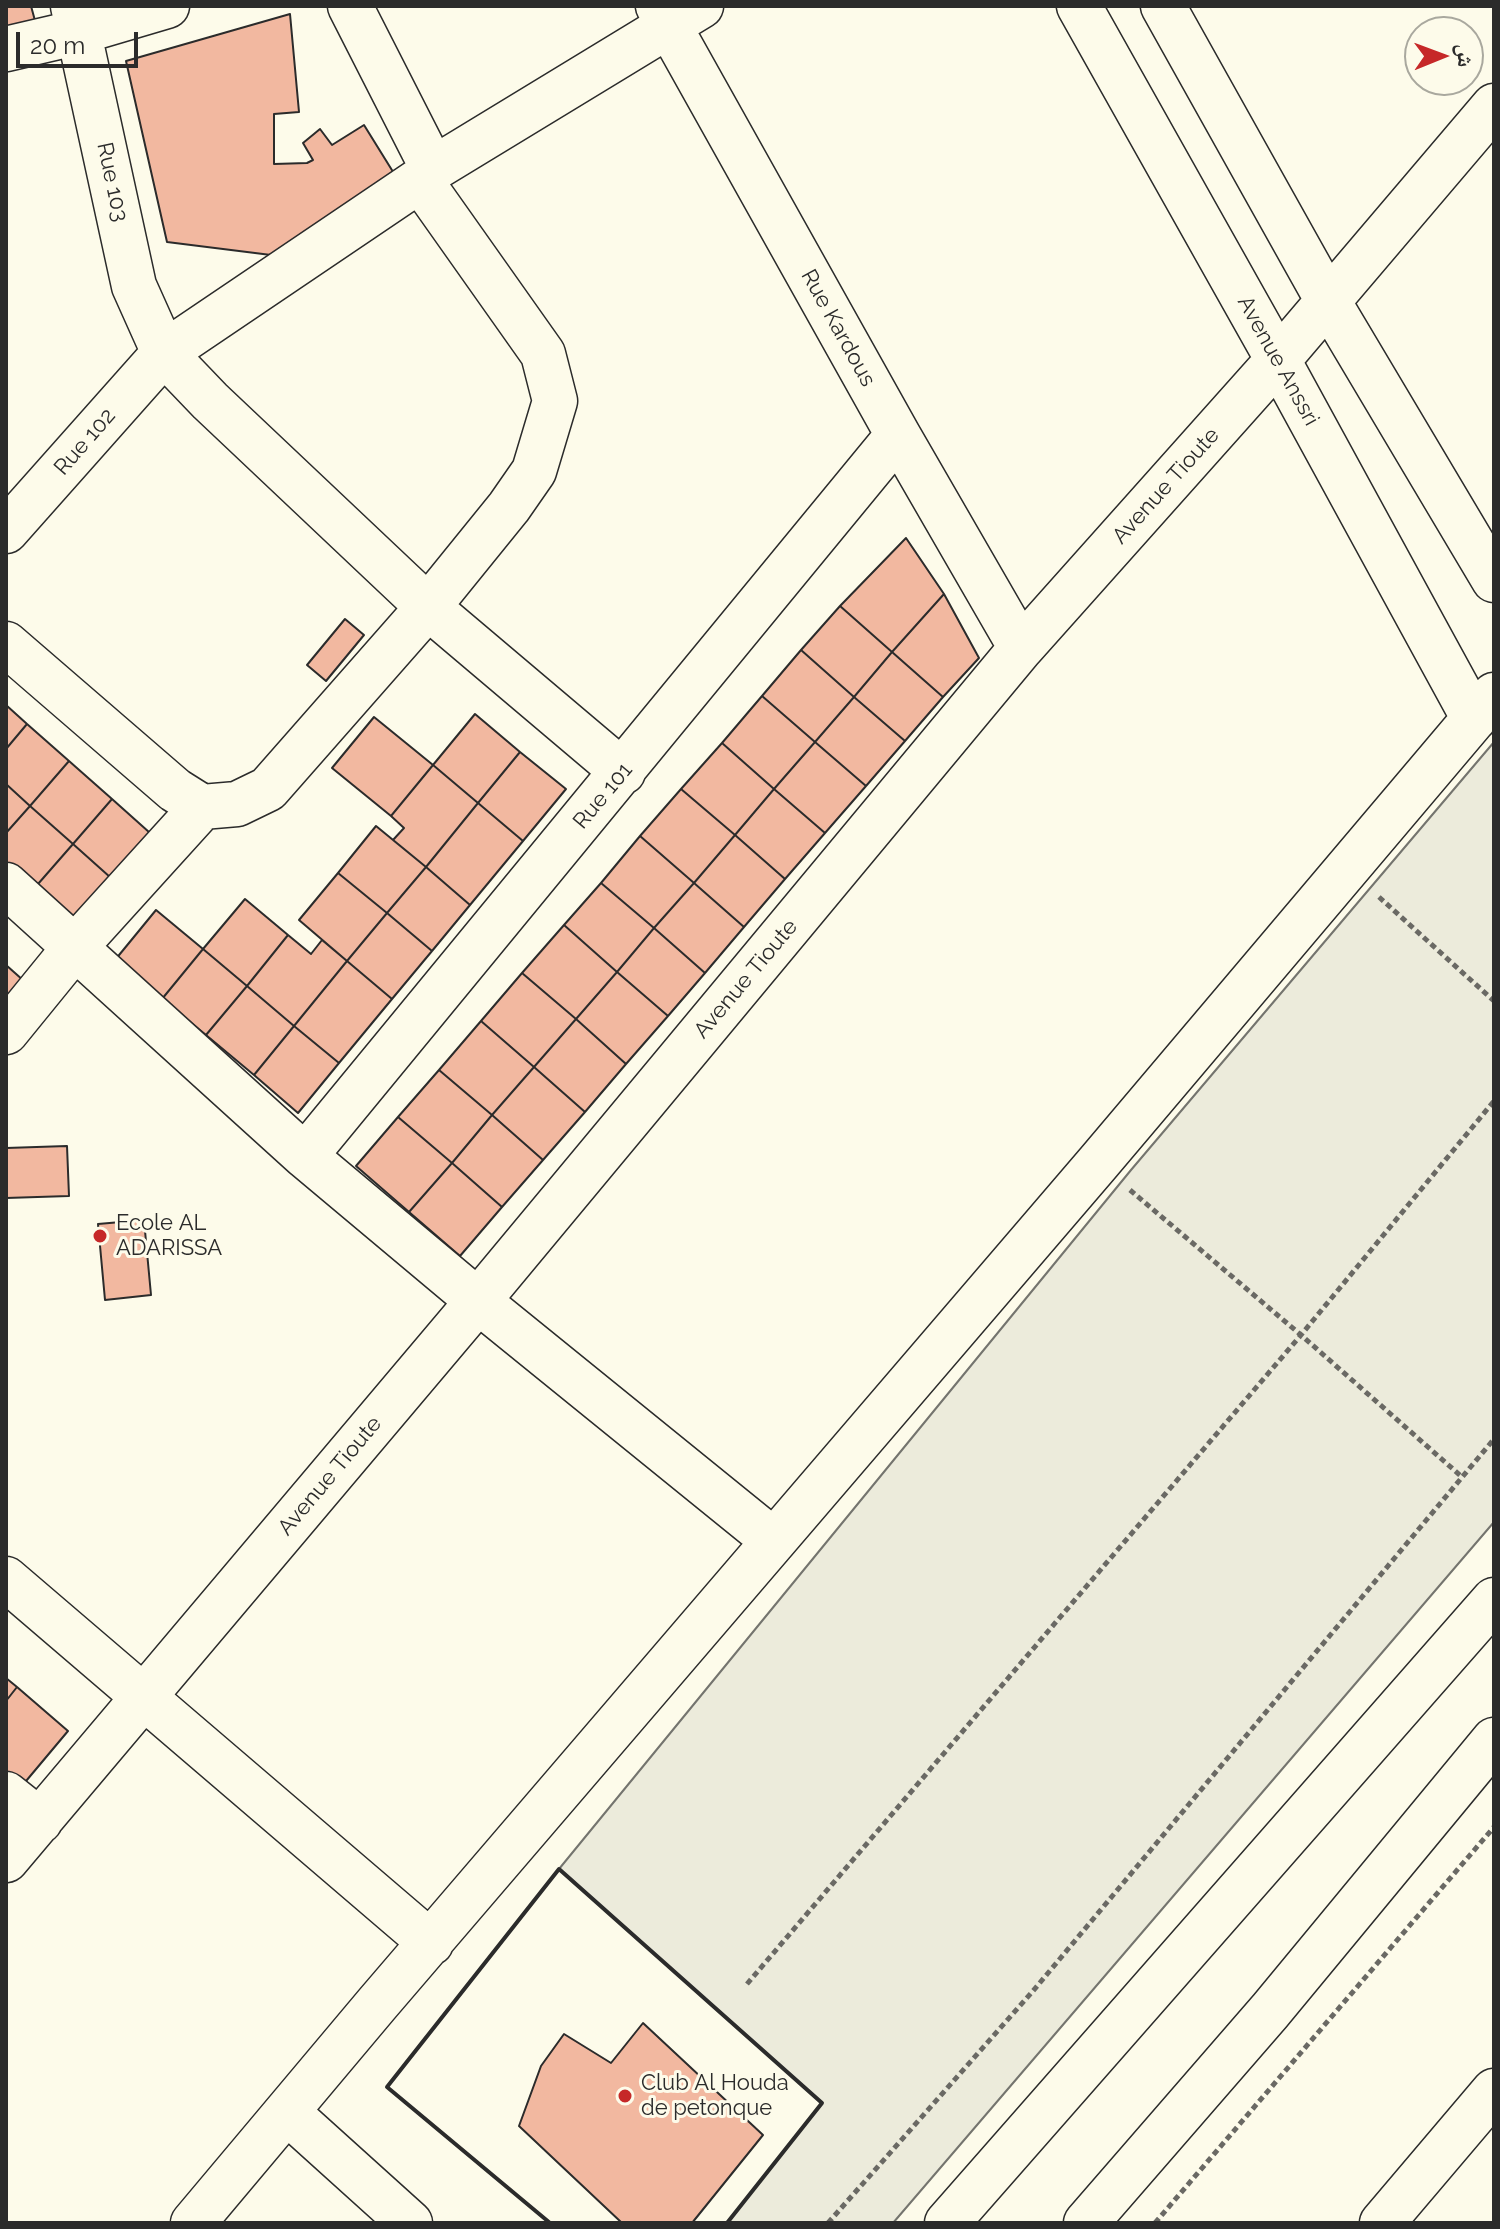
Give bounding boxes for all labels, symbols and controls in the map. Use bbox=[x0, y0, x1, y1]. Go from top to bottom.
scale bar bbox=[20, 16, 142, 66]
north arrow bbox=[1404, 16, 1484, 96]
text: 20 m bbox=[30, 31, 85, 60]
text: ش bbox=[1453, 44, 1479, 68]
street label: Rue 103 bbox=[91, 140, 133, 224]
street label: Rue Kardous bbox=[795, 265, 881, 391]
street label: Avenue Anssri bbox=[1231, 292, 1325, 430]
street label: Rue 102 bbox=[49, 403, 121, 481]
street label: Avenue Tioute bbox=[1107, 422, 1225, 550]
street label: Rue 101 bbox=[568, 758, 638, 834]
street label: Avenue Tioute bbox=[689, 914, 803, 1044]
place label: Ecole AL ADARISSA bbox=[116, 1210, 222, 1262]
marker: Ecole AL ADARISSA bbox=[91, 1227, 109, 1245]
street label: Avenue Tioute bbox=[273, 1411, 387, 1541]
place label: Club Al Houda de petonque bbox=[641, 2070, 789, 2122]
marker: Club Al Houda de petonque bbox=[616, 2087, 634, 2105]

